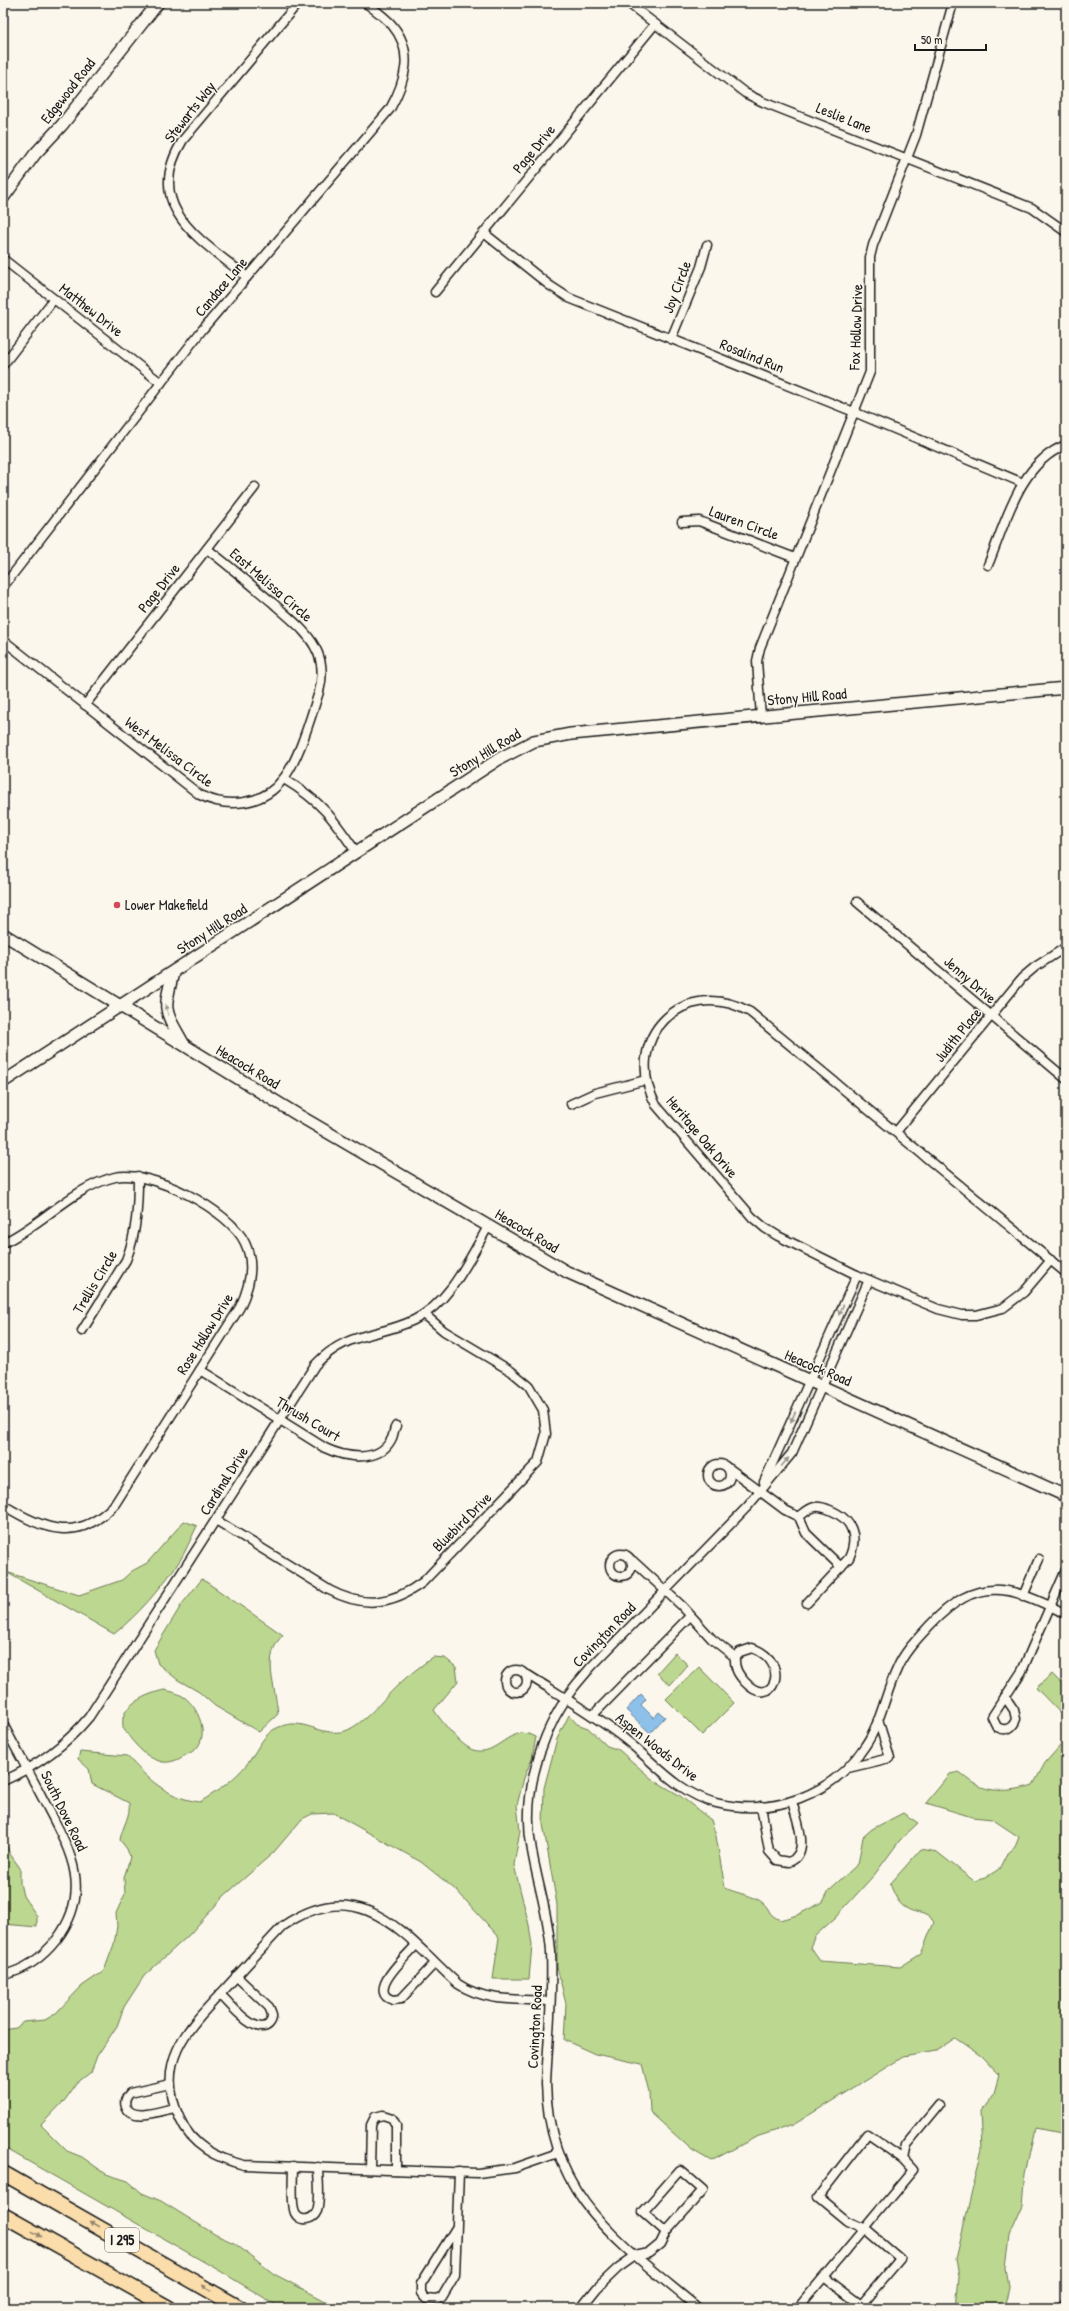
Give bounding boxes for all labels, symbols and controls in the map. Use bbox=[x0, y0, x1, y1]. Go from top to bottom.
scale bar bbox=[915, 26, 986, 52]
text: 50 m bbox=[921, 31, 942, 48]
street label: Edgewood Road bbox=[35, 53, 100, 128]
street label: Stewarts Way bbox=[159, 77, 220, 147]
street label: Leslie Lane bbox=[813, 97, 875, 138]
street label: Page Drive bbox=[507, 120, 560, 178]
street label: Candace Lane bbox=[189, 252, 252, 321]
street label: Joy Circle bbox=[657, 258, 696, 316]
street label: Matthew Drive bbox=[55, 278, 128, 341]
street label: Fox Hollow Drive bbox=[843, 284, 867, 371]
street label: Rosalind Run bbox=[717, 333, 788, 378]
street label: Lauren Circle bbox=[706, 500, 782, 545]
street label: East Melissa Circle bbox=[226, 543, 317, 626]
street label: Page Drive bbox=[133, 559, 185, 617]
street label: Stony Hill Road bbox=[766, 683, 848, 710]
street label: West Melissa Circle bbox=[121, 711, 218, 792]
street label: Stony Hill Road bbox=[445, 723, 524, 782]
place label: Lower Makefield bbox=[125, 894, 208, 915]
street label: Stony Hill Road bbox=[173, 898, 251, 959]
marker: Lower Makefield bbox=[112, 900, 122, 910]
street label: Jenny Drive bbox=[940, 951, 1001, 1008]
street label: Judith Place bbox=[929, 1003, 986, 1066]
one-way arrow bbox=[164, 1004, 170, 1016]
street label: Heacock Road bbox=[212, 1039, 284, 1094]
street label: Heritage Oak Drive bbox=[662, 1091, 743, 1182]
street label: Heacock Road bbox=[491, 1203, 563, 1258]
street label: Trellis Circle bbox=[67, 1246, 122, 1318]
street label: Rose Hollow Drive bbox=[171, 1289, 238, 1378]
one-way arrow bbox=[838, 1304, 844, 1316]
street label: Heacock Road bbox=[781, 1344, 855, 1391]
street label: Thrush Court bbox=[272, 1391, 345, 1446]
one-way arrow bbox=[790, 1411, 796, 1423]
street label: Cardinal Drive bbox=[194, 1442, 253, 1519]
one-way arrow bbox=[780, 1456, 789, 1467]
street label: Bluebird Drive bbox=[427, 1487, 496, 1556]
street label: Covington Road bbox=[567, 1597, 640, 1672]
street label: Aspen Woods Drive bbox=[611, 1707, 703, 1786]
street label: South Dove Road bbox=[36, 1767, 93, 1855]
street label: Covington Road bbox=[522, 1985, 547, 2069]
one-way arrow bbox=[88, 2220, 100, 2227]
road number: I 295 bbox=[105, 2228, 139, 2252]
one-way arrow bbox=[31, 2231, 43, 2238]
one-way arrow bbox=[202, 2284, 212, 2292]

